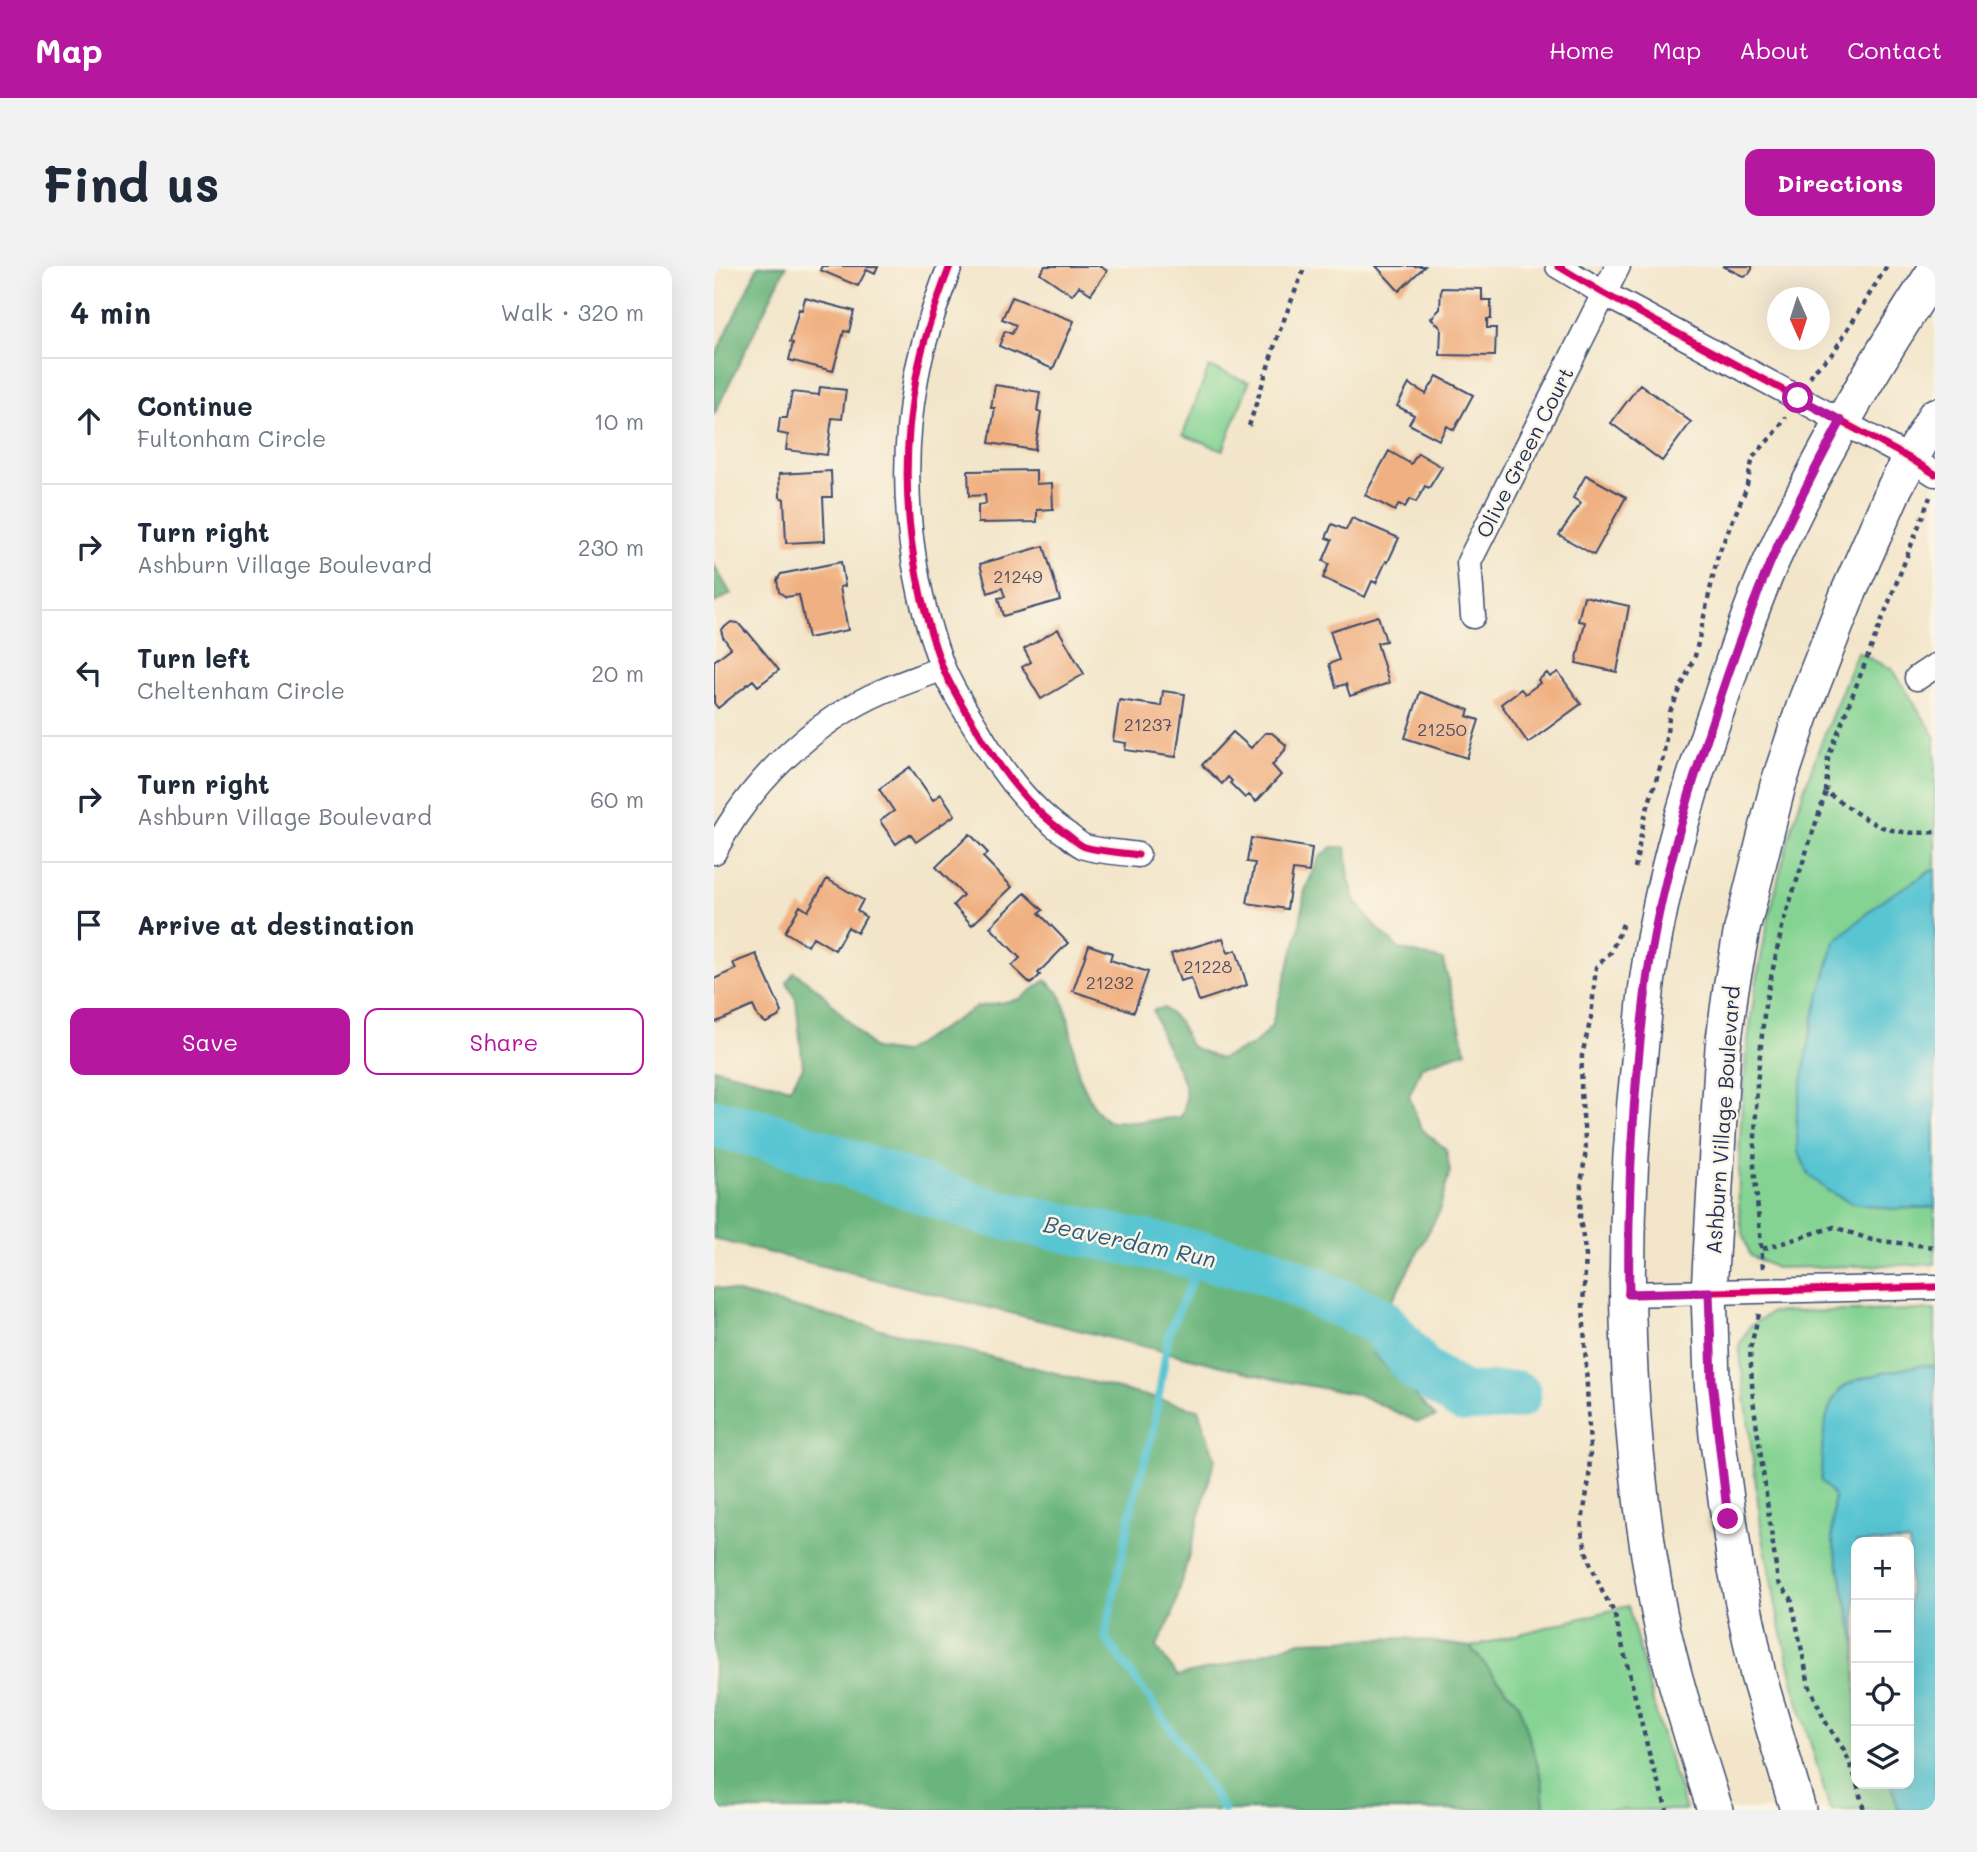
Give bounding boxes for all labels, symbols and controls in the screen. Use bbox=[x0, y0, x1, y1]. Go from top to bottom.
text: Map bbox=[35, 28, 103, 71]
text: Home bbox=[1549, 34, 1614, 65]
text: Map bbox=[1652, 34, 1701, 65]
text: About bbox=[1739, 34, 1809, 65]
text: Contact bbox=[1847, 34, 1942, 65]
button: Directions bbox=[1745, 149, 1935, 216]
text: Find us bbox=[42, 151, 220, 214]
north arrow bbox=[1767, 287, 1830, 350]
text: 4 min bbox=[70, 292, 151, 332]
text: Walk · 320 m bbox=[501, 297, 644, 327]
street label: Olive Green Court bbox=[1469, 362, 1579, 542]
route start bbox=[1782, 382, 1813, 413]
text: Continue bbox=[137, 389, 253, 423]
icon: ahead bbox=[70, 402, 108, 440]
text: 10 m bbox=[594, 406, 644, 436]
text: Fultonham Circle bbox=[137, 423, 326, 453]
text: Turn right bbox=[137, 515, 270, 549]
icon: right bbox=[70, 528, 108, 566]
text: 230 m bbox=[578, 532, 644, 562]
text: Ashburn Village Boulevard bbox=[137, 549, 432, 579]
house number: 21249 bbox=[993, 564, 1043, 588]
text: Turn left bbox=[137, 641, 250, 675]
icon: left bbox=[70, 654, 108, 692]
text: 20 m bbox=[591, 658, 644, 688]
text: Cheltenham Circle bbox=[137, 675, 345, 705]
house number: 21237 bbox=[1124, 712, 1172, 736]
house number: 21250 bbox=[1417, 717, 1467, 741]
text: Turn right bbox=[137, 767, 270, 801]
icon: right bbox=[70, 780, 108, 818]
text: 60 m bbox=[590, 784, 644, 814]
text: Ashburn Village Boulevard bbox=[137, 801, 432, 831]
icon: arrive bbox=[70, 906, 108, 944]
text: Arrive at destination bbox=[137, 908, 414, 942]
house number: 21228 bbox=[1183, 954, 1233, 978]
house number: 21232 bbox=[1086, 970, 1134, 994]
street label: Ashburn Village Boulevard bbox=[1699, 985, 1745, 1255]
button: Save bbox=[70, 1008, 350, 1075]
button: Share bbox=[364, 1008, 644, 1075]
water label: Beaverdam Run bbox=[1041, 1208, 1219, 1274]
route end bbox=[1712, 1503, 1743, 1534]
map controls bbox=[1851, 1537, 1914, 1789]
button: + bbox=[1851, 1537, 1914, 1600]
button: − bbox=[1851, 1600, 1914, 1663]
button: locate bbox=[1851, 1663, 1914, 1726]
button: layers bbox=[1851, 1726, 1914, 1789]

